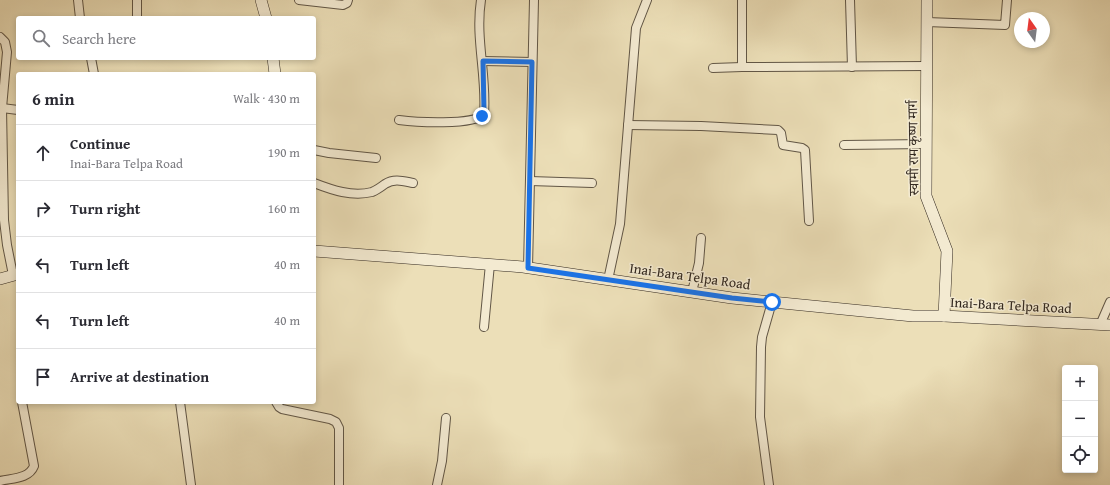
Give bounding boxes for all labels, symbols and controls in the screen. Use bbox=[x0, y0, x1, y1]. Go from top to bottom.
north arrow bbox=[1014, 12, 1050, 48]
search box bbox=[16, 16, 316, 60]
icon: search bbox=[30, 27, 52, 49]
text: Search here bbox=[62, 28, 136, 49]
text: 6 min bbox=[32, 86, 74, 111]
text: Walk · 430 m bbox=[233, 89, 300, 108]
street label: स्वामी राम कृष्ण मार्ग bbox=[902, 99, 924, 197]
route end bbox=[473, 107, 491, 125]
text: Continue bbox=[70, 133, 131, 154]
icon: ahead bbox=[32, 142, 54, 164]
text: 190 m bbox=[268, 143, 300, 162]
text: Inai-Bara Telpa Road bbox=[70, 154, 183, 173]
icon: right bbox=[32, 198, 54, 220]
text: Turn right bbox=[70, 198, 141, 219]
text: 160 m bbox=[268, 199, 300, 218]
icon: left bbox=[32, 254, 54, 276]
text: Turn left bbox=[70, 254, 129, 275]
text: 40 m bbox=[274, 255, 300, 274]
street label: Inai-Bara Telpa Road bbox=[628, 258, 752, 294]
street label: Inai-Bara Telpa Road bbox=[950, 292, 1073, 318]
route start bbox=[763, 293, 781, 311]
icon: left bbox=[32, 310, 54, 332]
text: Turn left bbox=[70, 310, 129, 331]
text: 40 m bbox=[274, 311, 300, 330]
map controls bbox=[1062, 365, 1098, 473]
button: + bbox=[1062, 365, 1098, 401]
icon: arrive bbox=[32, 366, 54, 388]
text: Arrive at destination bbox=[70, 366, 209, 387]
button: − bbox=[1062, 401, 1098, 437]
button: locate bbox=[1062, 437, 1098, 473]

